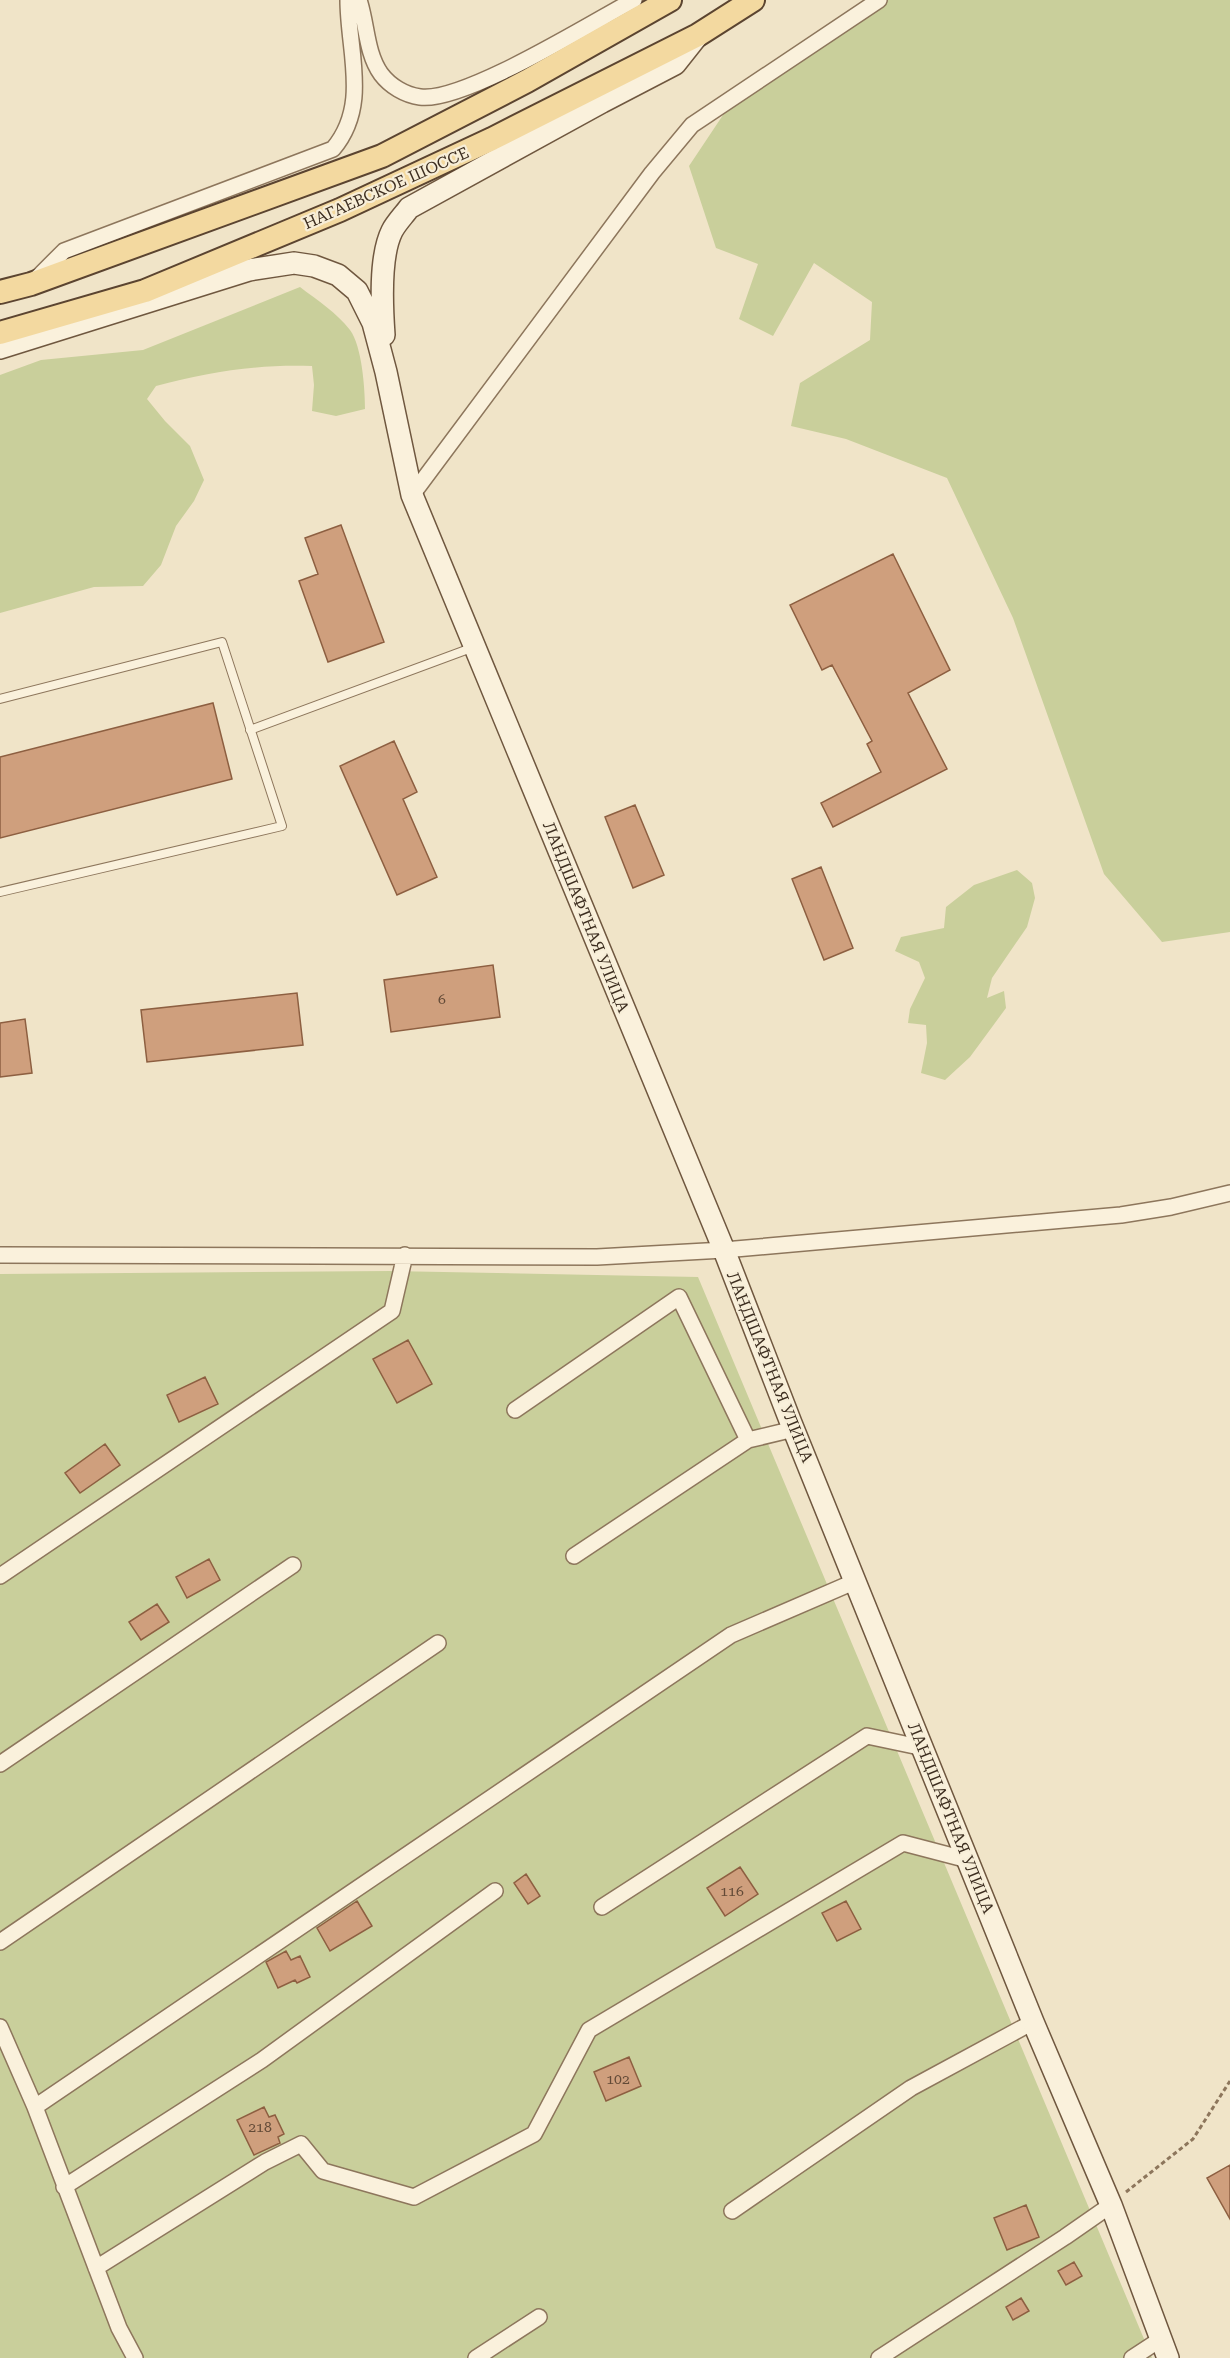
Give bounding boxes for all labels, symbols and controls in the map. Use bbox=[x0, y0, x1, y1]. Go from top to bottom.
street label: НАГАЕВСКОЕ ШОССЕ bbox=[300, 143, 472, 233]
street label: ЛАНДШАФТНАЯ УЛИЦА bbox=[539, 819, 633, 1016]
house number: 6 bbox=[438, 991, 446, 1007]
street label: ЛАНДШАФТНАЯ УЛИЦА bbox=[723, 1269, 817, 1466]
street label: ЛАНДШАФТНАЯ УЛИЦА bbox=[904, 1720, 998, 1917]
house number: 116 bbox=[720, 1883, 744, 1899]
house number: 102 bbox=[606, 2071, 630, 2087]
house number: 218 bbox=[248, 2119, 272, 2135]

